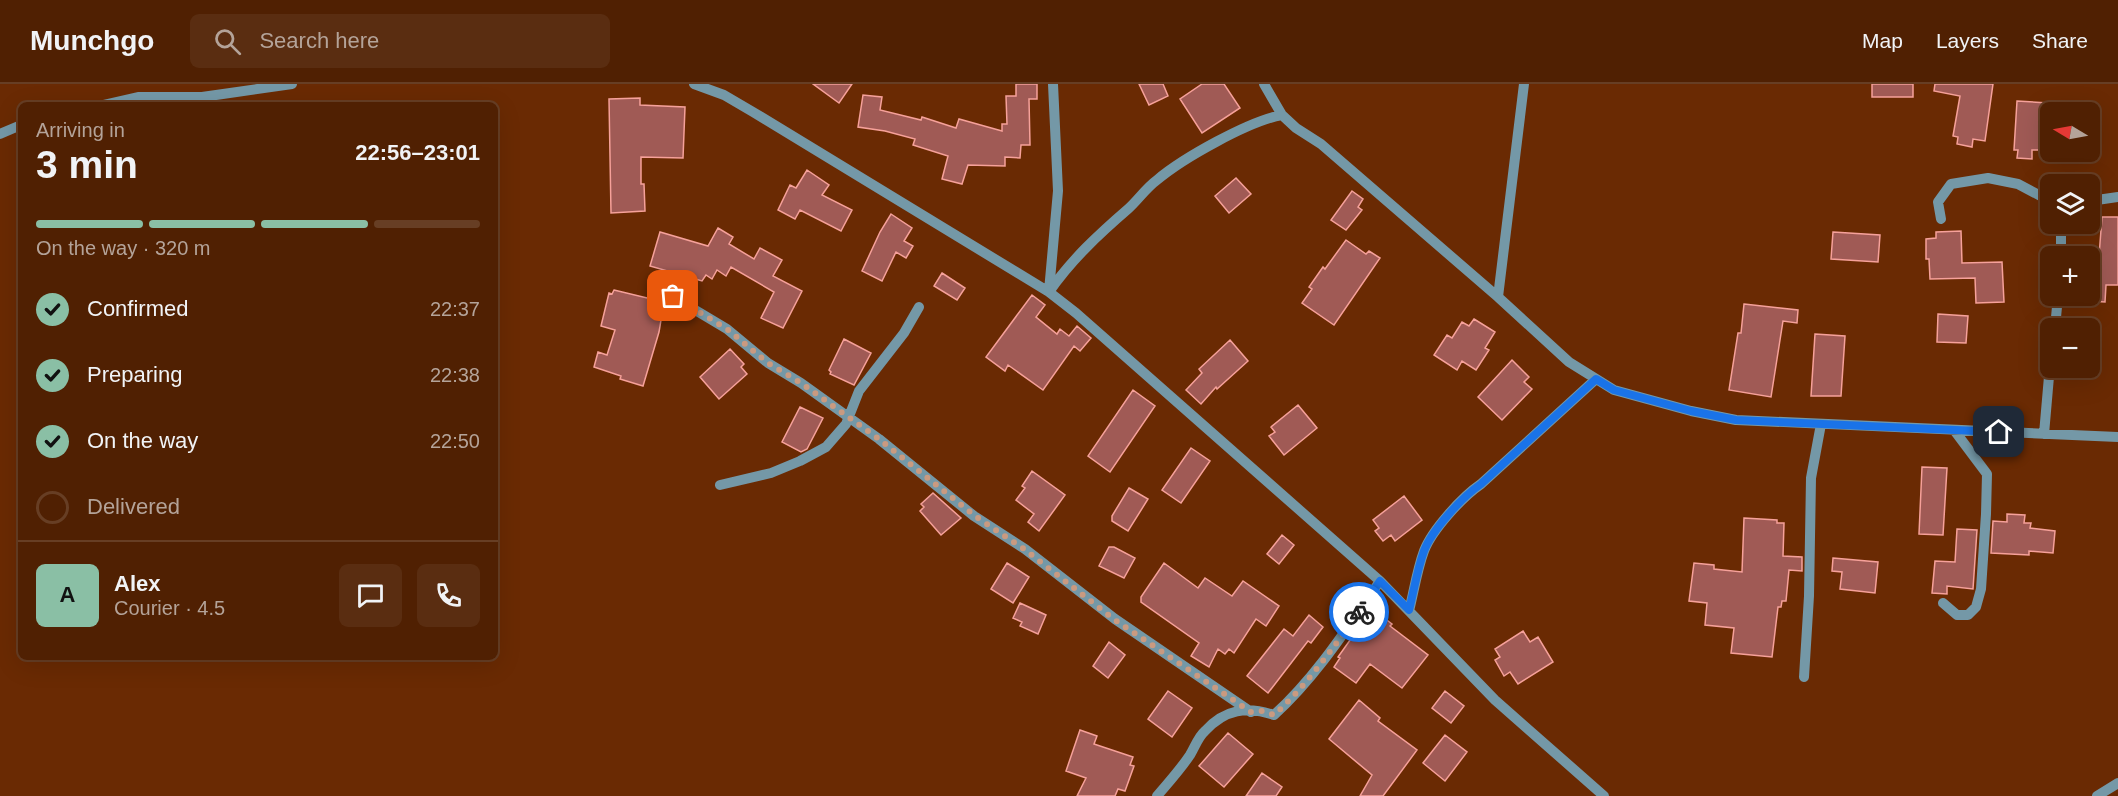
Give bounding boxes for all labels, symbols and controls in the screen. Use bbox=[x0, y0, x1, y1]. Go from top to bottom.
search box bbox=[190, 14, 610, 68]
text: Munchgo bbox=[30, 25, 154, 56]
icon: search bbox=[211, 25, 244, 58]
text: Search here bbox=[259, 28, 379, 53]
text: Map bbox=[1862, 29, 1903, 52]
text: Layers bbox=[1936, 29, 1999, 52]
text: Share bbox=[2032, 29, 2088, 52]
north arrow bbox=[2040, 102, 2100, 162]
map controls bbox=[2040, 102, 2100, 378]
text: Arriving in bbox=[36, 119, 125, 141]
text: 22:56–23:01 bbox=[355, 140, 480, 165]
text: 3 min bbox=[36, 143, 138, 186]
button: layers bbox=[2040, 174, 2100, 234]
text: On the way · 320 m bbox=[36, 237, 211, 259]
button: + bbox=[2040, 246, 2100, 306]
pin bbox=[647, 270, 698, 321]
icon: bag bbox=[656, 279, 689, 312]
icon: check bbox=[36, 293, 69, 326]
text: Confirmed bbox=[87, 296, 188, 321]
text: 22:37 bbox=[430, 298, 480, 320]
button: − bbox=[2040, 318, 2100, 378]
icon: check bbox=[36, 359, 69, 392]
text: Preparing bbox=[87, 362, 182, 387]
text: 22:38 bbox=[430, 364, 480, 386]
pin bbox=[1973, 406, 2024, 457]
icon: home bbox=[1982, 415, 2015, 448]
icon: check bbox=[36, 425, 69, 458]
text: On the way bbox=[87, 428, 198, 453]
text: 22:50 bbox=[430, 430, 480, 452]
text: Delivered bbox=[87, 494, 180, 519]
button: chat bbox=[339, 564, 402, 627]
button: phone bbox=[417, 564, 480, 627]
text: Alex bbox=[114, 571, 160, 596]
text: A bbox=[60, 582, 75, 607]
courier bbox=[1329, 582, 1389, 642]
icon: bike bbox=[1343, 596, 1376, 629]
text: Courier · 4.5 bbox=[114, 597, 225, 619]

